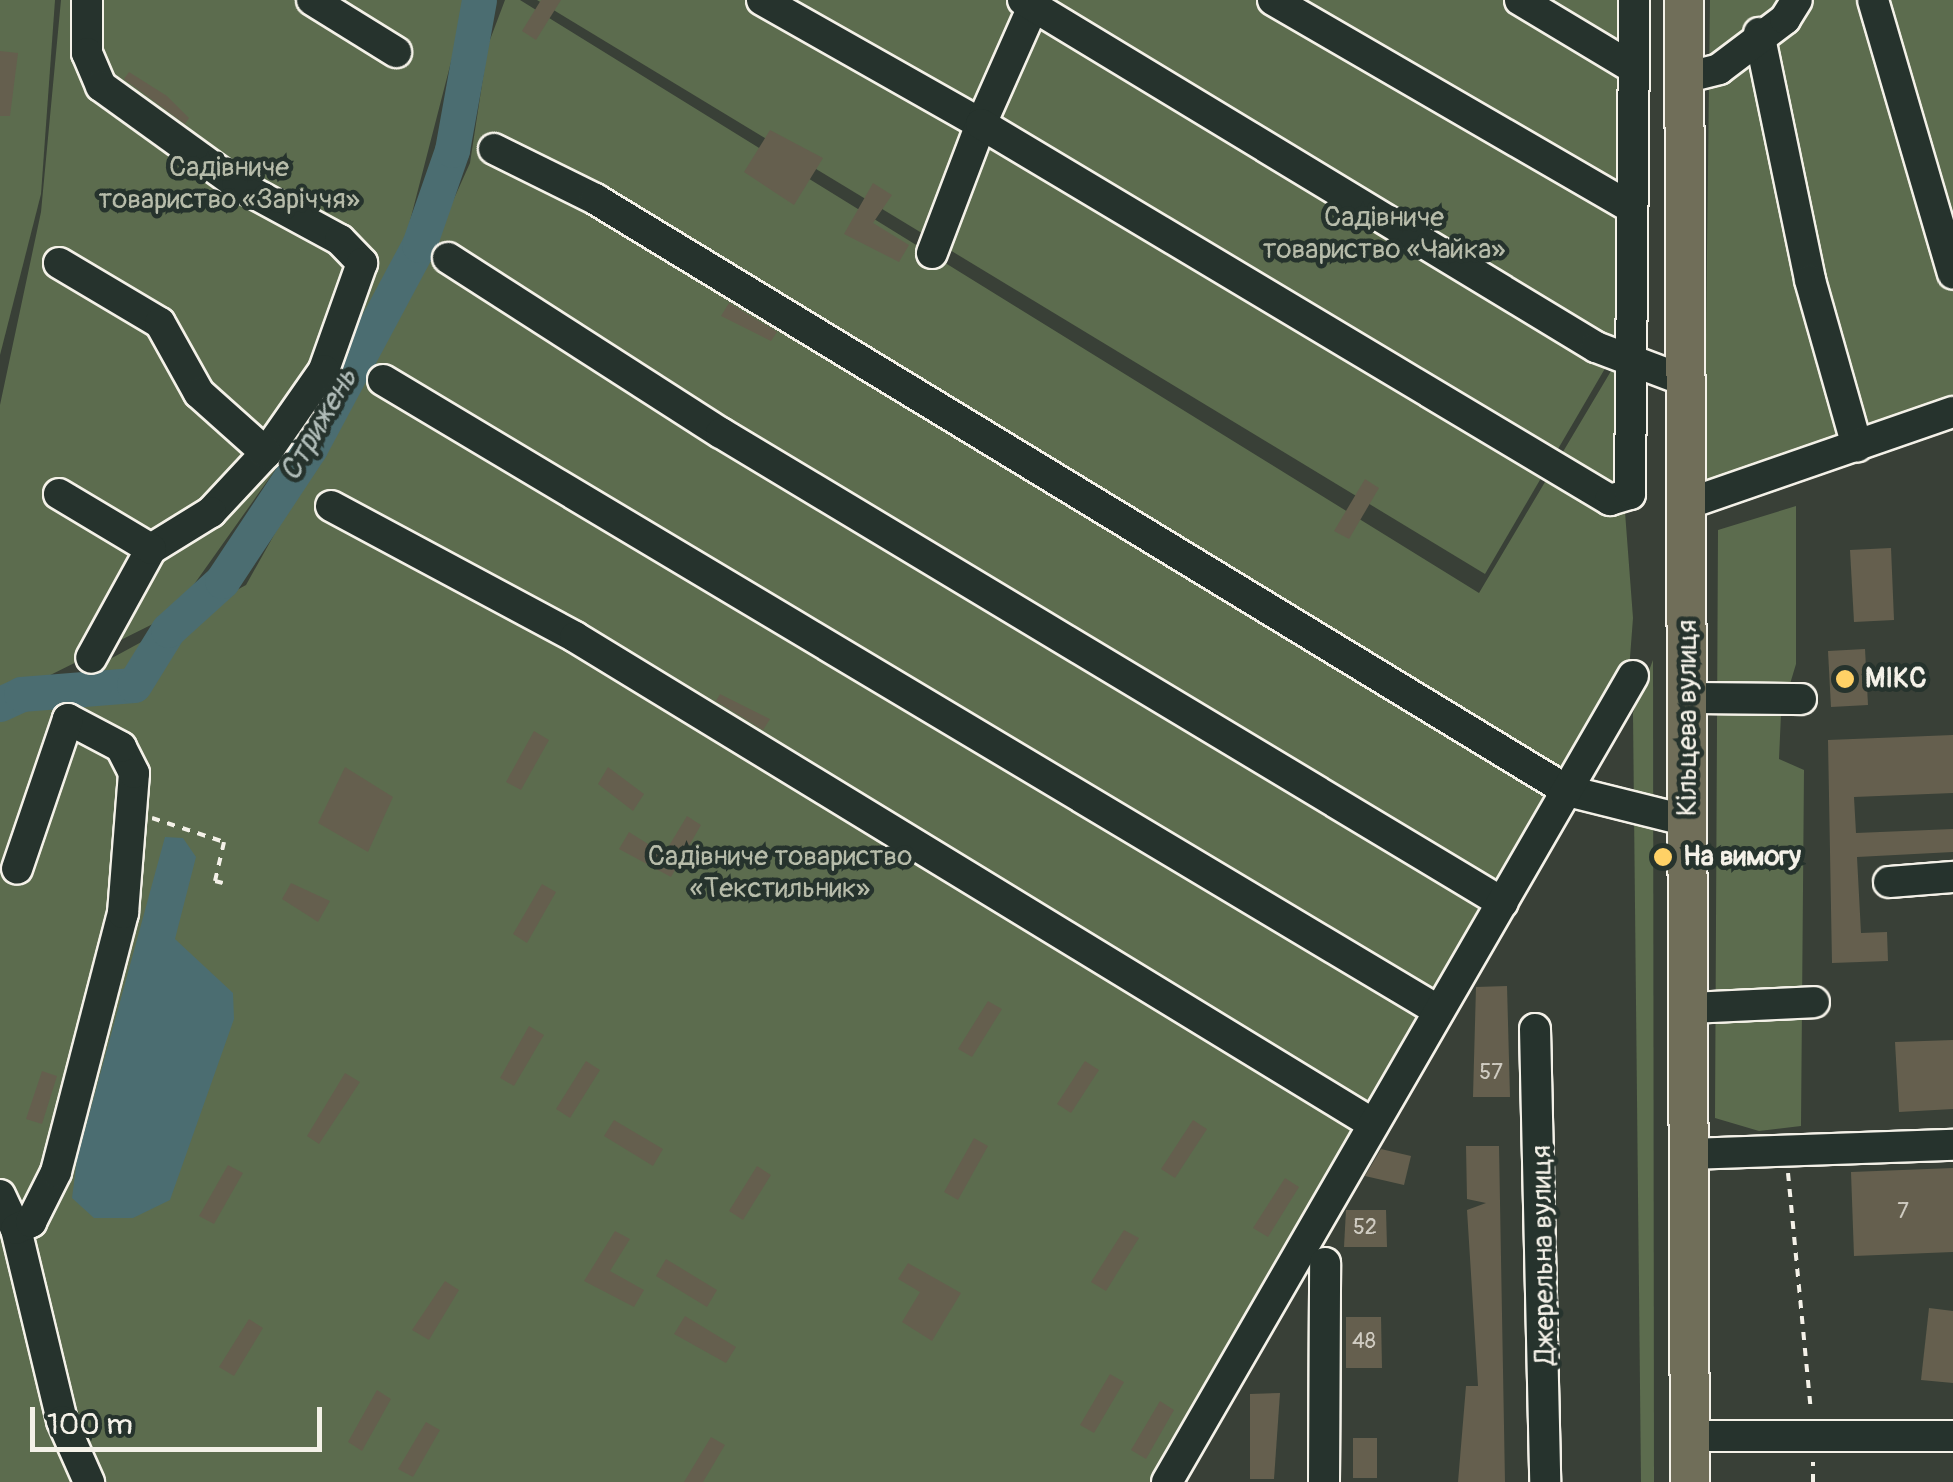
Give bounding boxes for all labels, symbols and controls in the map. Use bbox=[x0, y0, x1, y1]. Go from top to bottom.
park label: Садівниче товариство «Заріччя» bbox=[98, 151, 360, 217]
park label: Садівниче товариство «Чайка» bbox=[1263, 201, 1505, 267]
water label: Стрижень bbox=[272, 362, 366, 488]
street label: Кільцева вулиця bbox=[1671, 620, 1705, 816]
place label: МІКС bbox=[1865, 662, 1926, 696]
marker: МІКС bbox=[1834, 668, 1856, 690]
park label: Садівниче товариство «Текстильник» bbox=[648, 840, 912, 906]
place label: На вимогу bbox=[1683, 840, 1801, 874]
marker: На вимогу bbox=[1652, 846, 1674, 868]
house number: 57 bbox=[1479, 1060, 1503, 1086]
street label: Джерельна вулиця bbox=[1525, 1145, 1563, 1365]
house number: 7 bbox=[1897, 1199, 1909, 1225]
house number: 52 bbox=[1353, 1215, 1377, 1241]
house number: 48 bbox=[1352, 1329, 1376, 1355]
scale bar bbox=[35, 1387, 328, 1449]
text: 100 m bbox=[47, 1406, 133, 1443]

